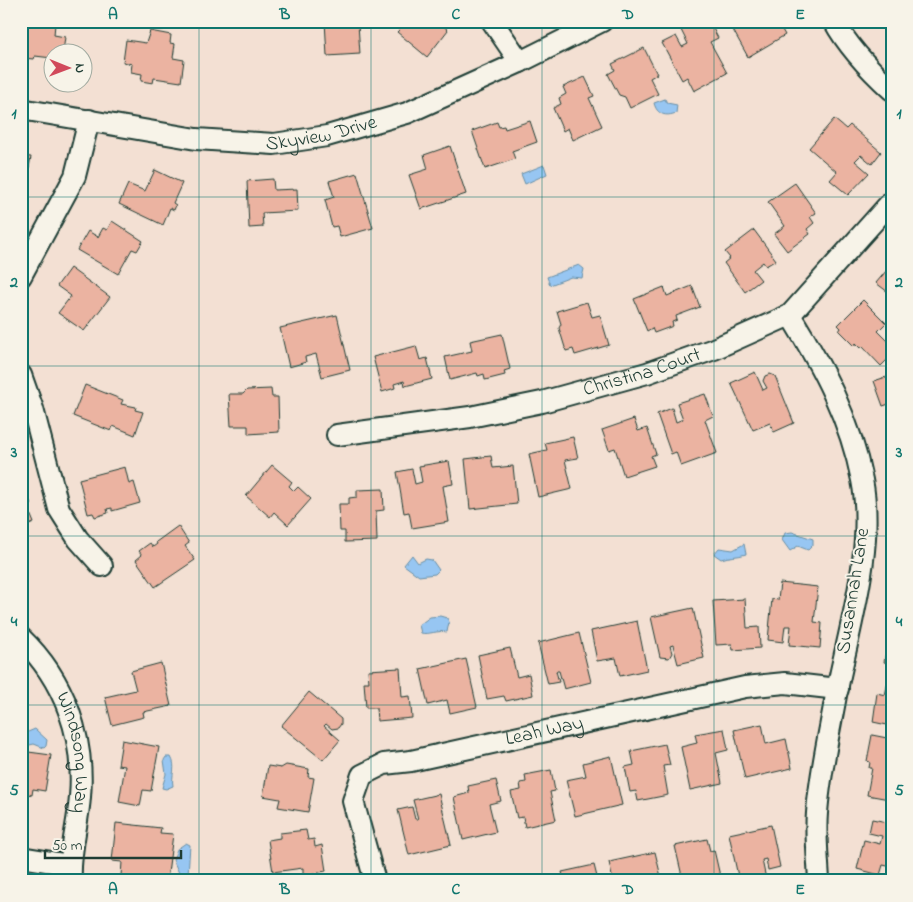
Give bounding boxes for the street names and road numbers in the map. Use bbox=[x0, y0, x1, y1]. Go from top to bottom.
street label: Skyview Drive bbox=[265, 108, 380, 159]
street label: Christina Court bbox=[580, 340, 705, 404]
street label: Susannah Lane bbox=[830, 526, 878, 656]
street label: Windsong Way bbox=[48, 687, 95, 815]
street label: Leah Way bbox=[503, 709, 586, 754]

